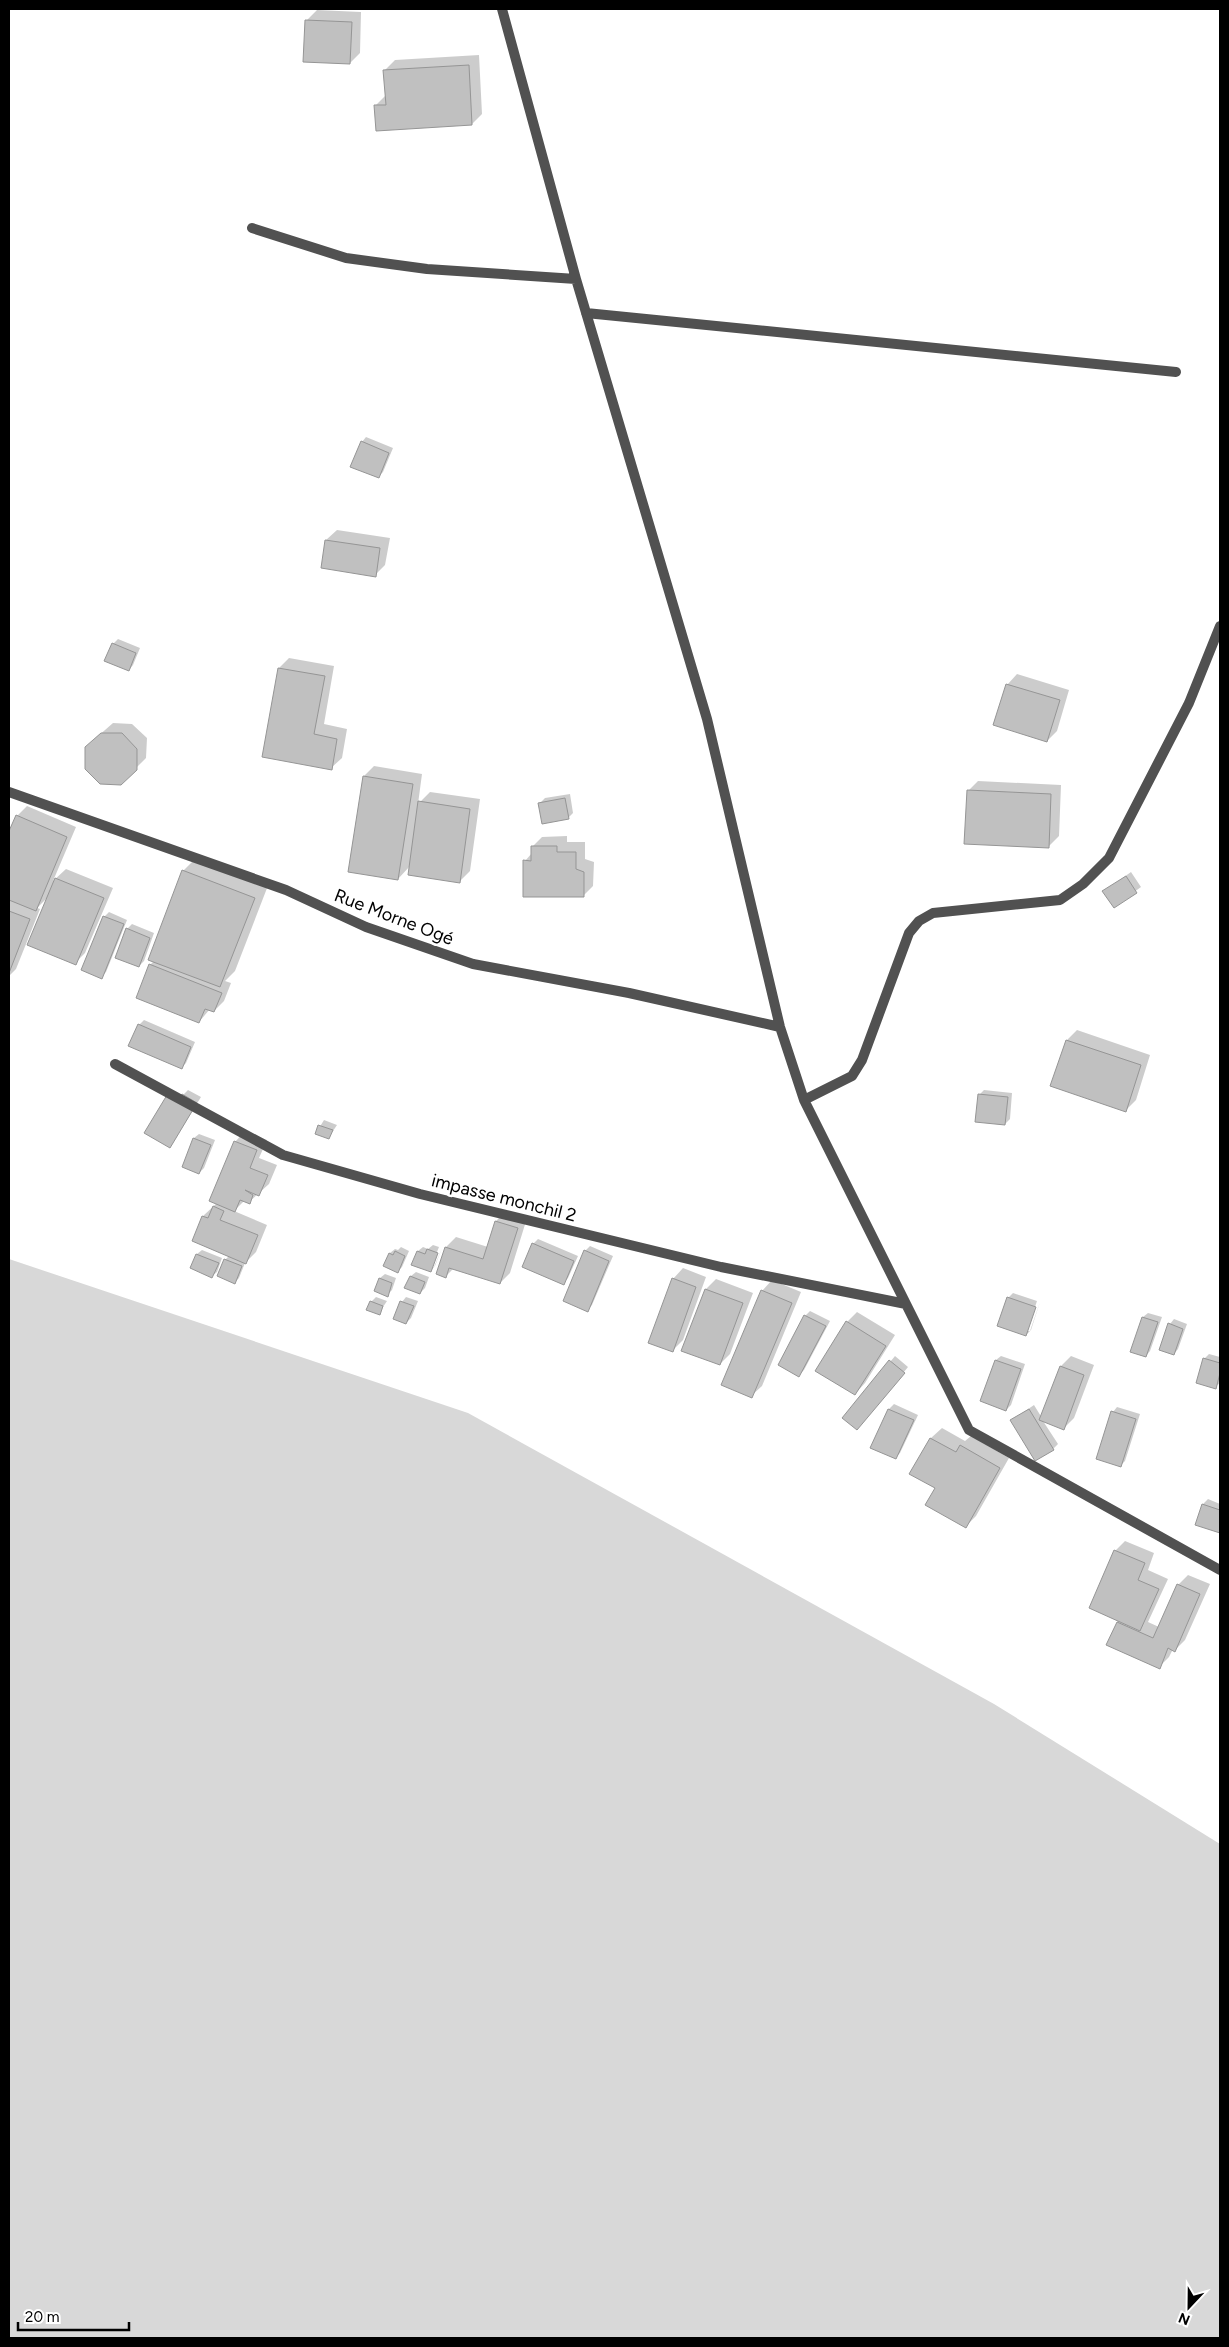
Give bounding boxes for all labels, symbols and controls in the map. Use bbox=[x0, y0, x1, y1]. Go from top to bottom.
street label: Rue Morne Ogé bbox=[331, 884, 457, 950]
street label: impasse monchil 2 bbox=[429, 1169, 579, 1227]
north arrow bbox=[1164, 2282, 1214, 2332]
scale bar bbox=[18, 2300, 129, 2332]
text: 20 m bbox=[25, 2308, 59, 2326]
text: N bbox=[1176, 2309, 1193, 2328]

